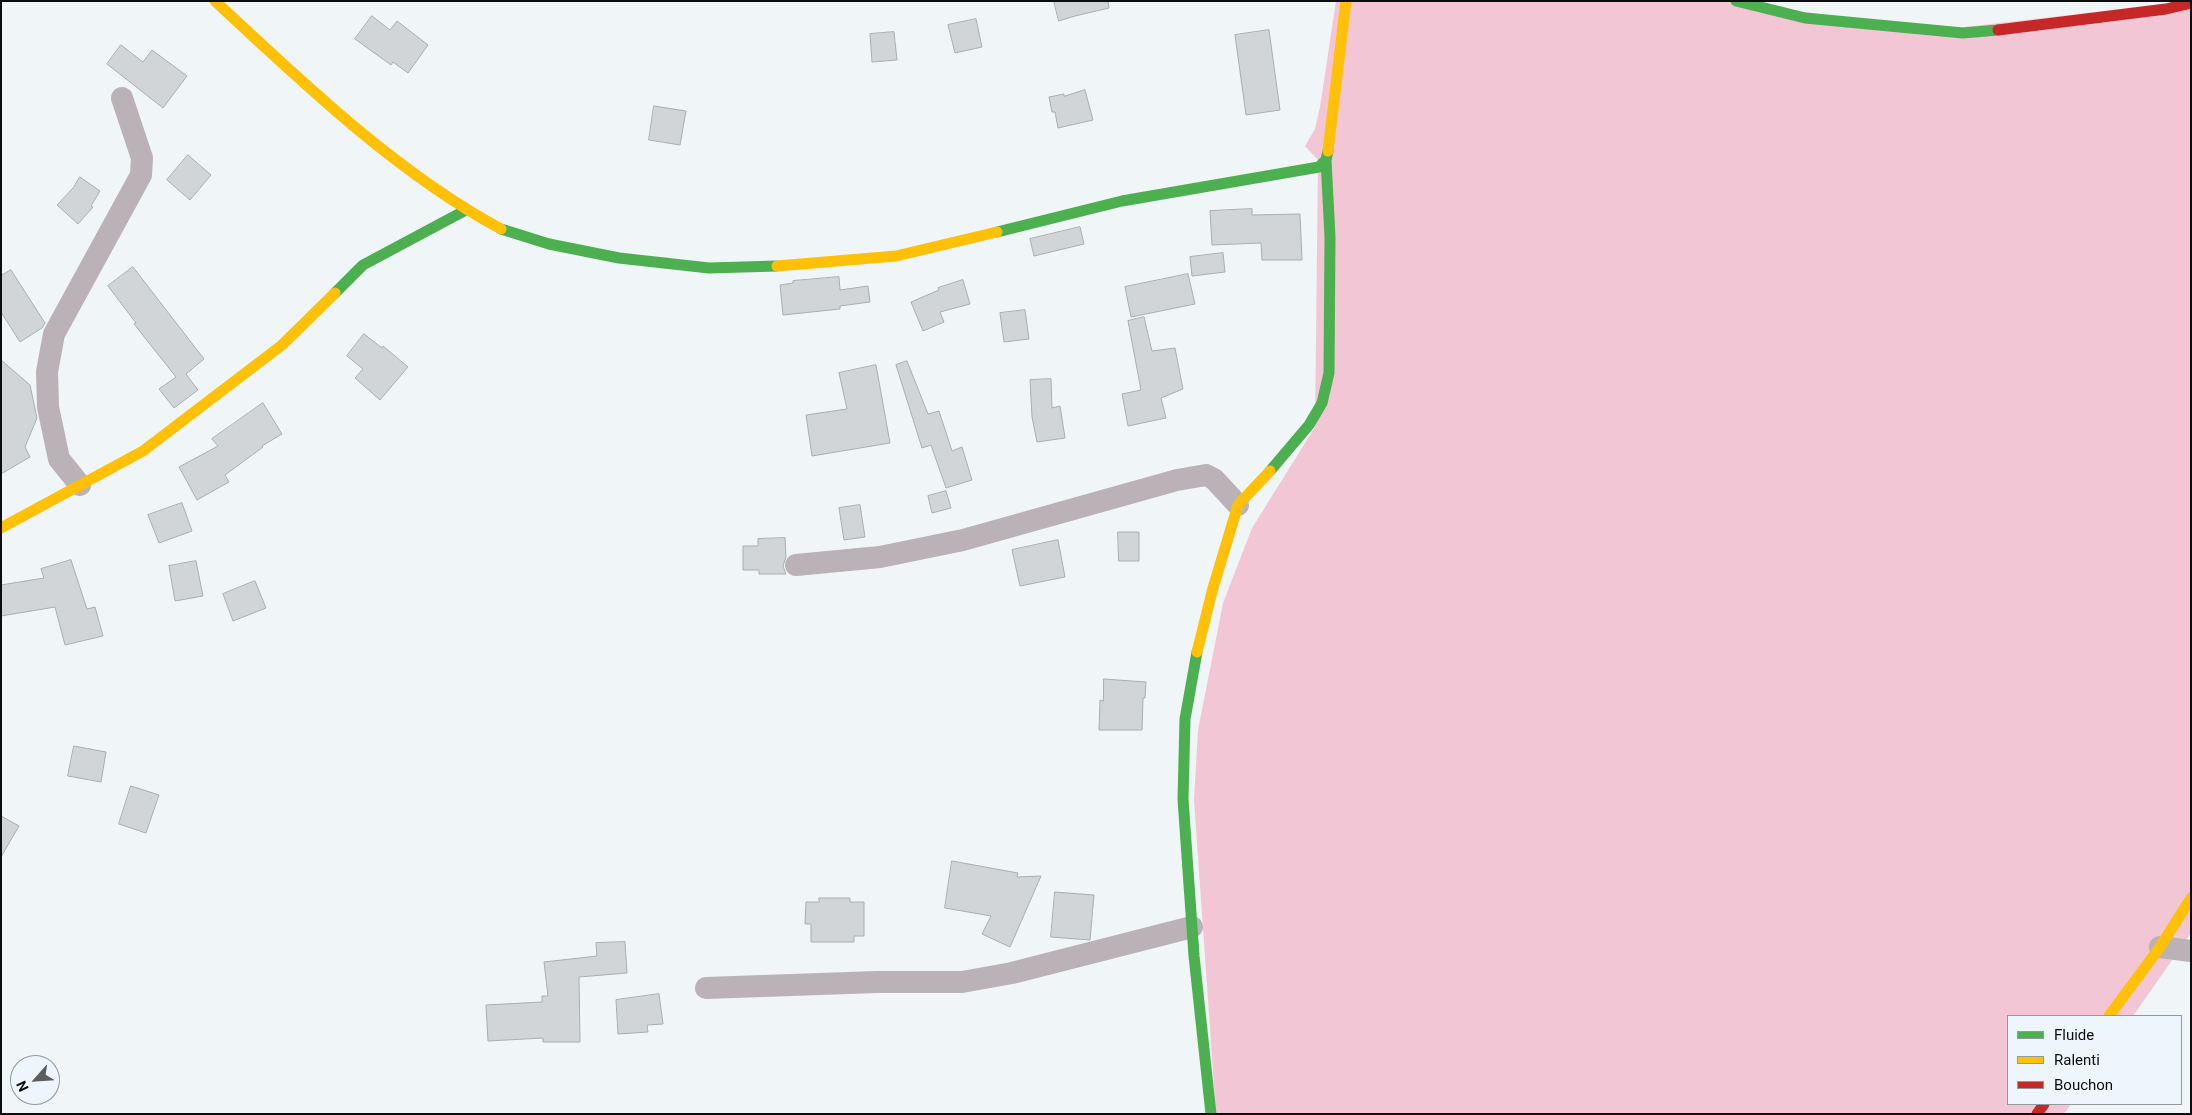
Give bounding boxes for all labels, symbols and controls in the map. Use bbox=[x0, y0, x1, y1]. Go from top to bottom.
legend bbox=[2007, 1015, 2182, 1105]
text: Fluide bbox=[2054, 1026, 2094, 1044]
text: Ralenti bbox=[2054, 1051, 2100, 1069]
north arrow bbox=[10, 1055, 60, 1105]
text: Bouchon bbox=[2054, 1076, 2113, 1094]
text: N bbox=[13, 1078, 32, 1094]

